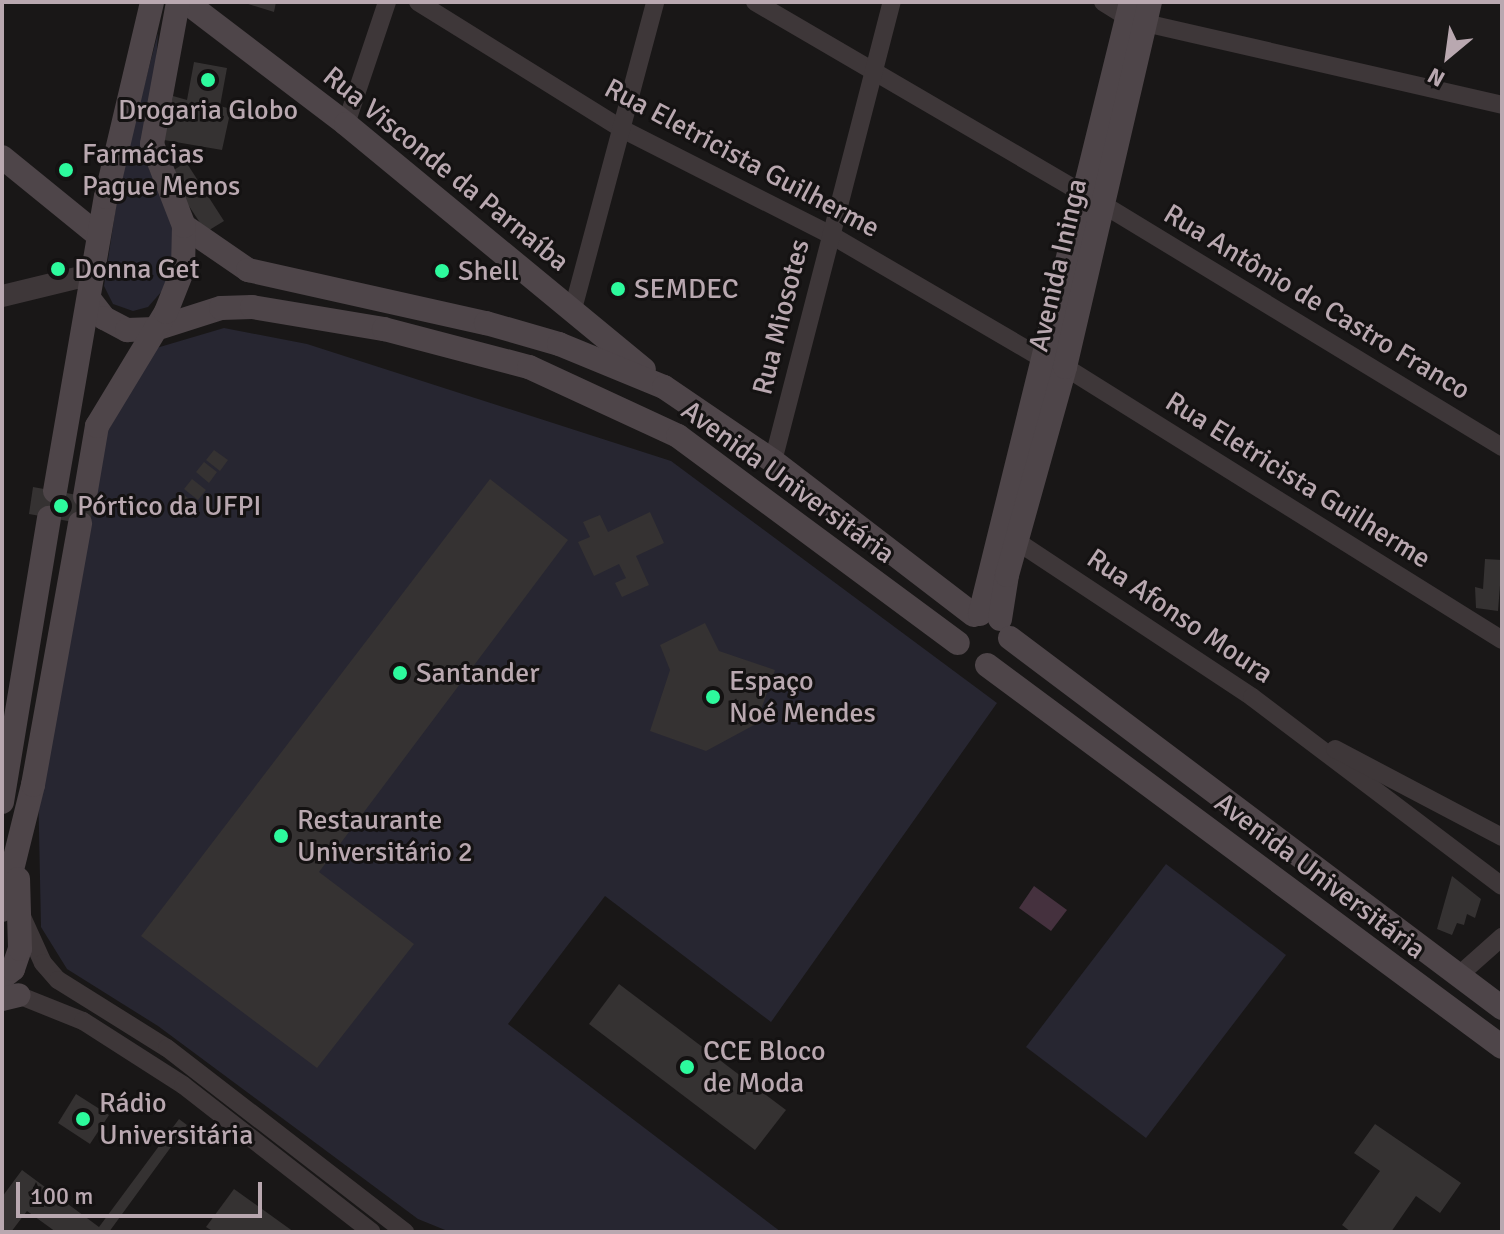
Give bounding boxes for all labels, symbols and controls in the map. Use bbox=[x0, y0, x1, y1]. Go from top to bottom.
north arrow bbox=[1408, 16, 1488, 96]
street label: Rua Visconde da Parnaíba bbox=[316, 59, 576, 279]
text: N bbox=[1423, 62, 1449, 93]
marker: Drogaria Globo bbox=[199, 71, 217, 89]
street label: Rua Eletricista Guilherme bbox=[599, 71, 885, 245]
place label: Drogaria Globo bbox=[118, 93, 298, 127]
place label: Farmácias Pague Menos bbox=[82, 137, 240, 203]
marker: Farmácias Pague Menos bbox=[57, 161, 75, 179]
street label: Avenida Ininga bbox=[1022, 175, 1094, 355]
street label: Rua Antônio de Castro Franco bbox=[1158, 197, 1476, 407]
street label: Rua Miosotes bbox=[745, 236, 817, 398]
place label: Donna Get bbox=[74, 252, 199, 286]
place label: Shell bbox=[458, 254, 519, 288]
marker: Donna Get bbox=[49, 260, 67, 278]
marker: Shell bbox=[433, 262, 451, 280]
place label: SEMDEC bbox=[634, 272, 739, 306]
marker: SEMDEC bbox=[609, 280, 627, 298]
street label: Rua Eletricista Guilherme bbox=[1159, 385, 1437, 575]
street label: Avenida Universitária bbox=[675, 393, 901, 571]
place label: Pórtico da UFPI bbox=[77, 489, 262, 523]
marker: Pórtico da UFPI bbox=[52, 497, 70, 515]
street label: Rua Afonso Moura bbox=[1081, 541, 1279, 691]
place label: Santander bbox=[416, 656, 539, 690]
marker: Santander bbox=[391, 664, 409, 682]
place label: Espaço Noé Mendes bbox=[729, 664, 876, 730]
marker: Espaço Noé Mendes bbox=[704, 688, 722, 706]
street label: Avenida Universitária bbox=[1208, 786, 1432, 966]
place label: Restaurante Universitário 2 bbox=[297, 803, 473, 869]
marker: Restaurante Universitário 2 bbox=[272, 827, 290, 845]
place label: CCE Bloco de Moda bbox=[703, 1034, 826, 1100]
marker: CCE Bloco de Moda bbox=[678, 1058, 696, 1076]
place label: Rádio Universitária bbox=[99, 1086, 253, 1152]
marker: Rádio Universitária bbox=[74, 1110, 92, 1128]
scale bar bbox=[20, 1166, 266, 1216]
text: 100 m bbox=[30, 1181, 93, 1211]

